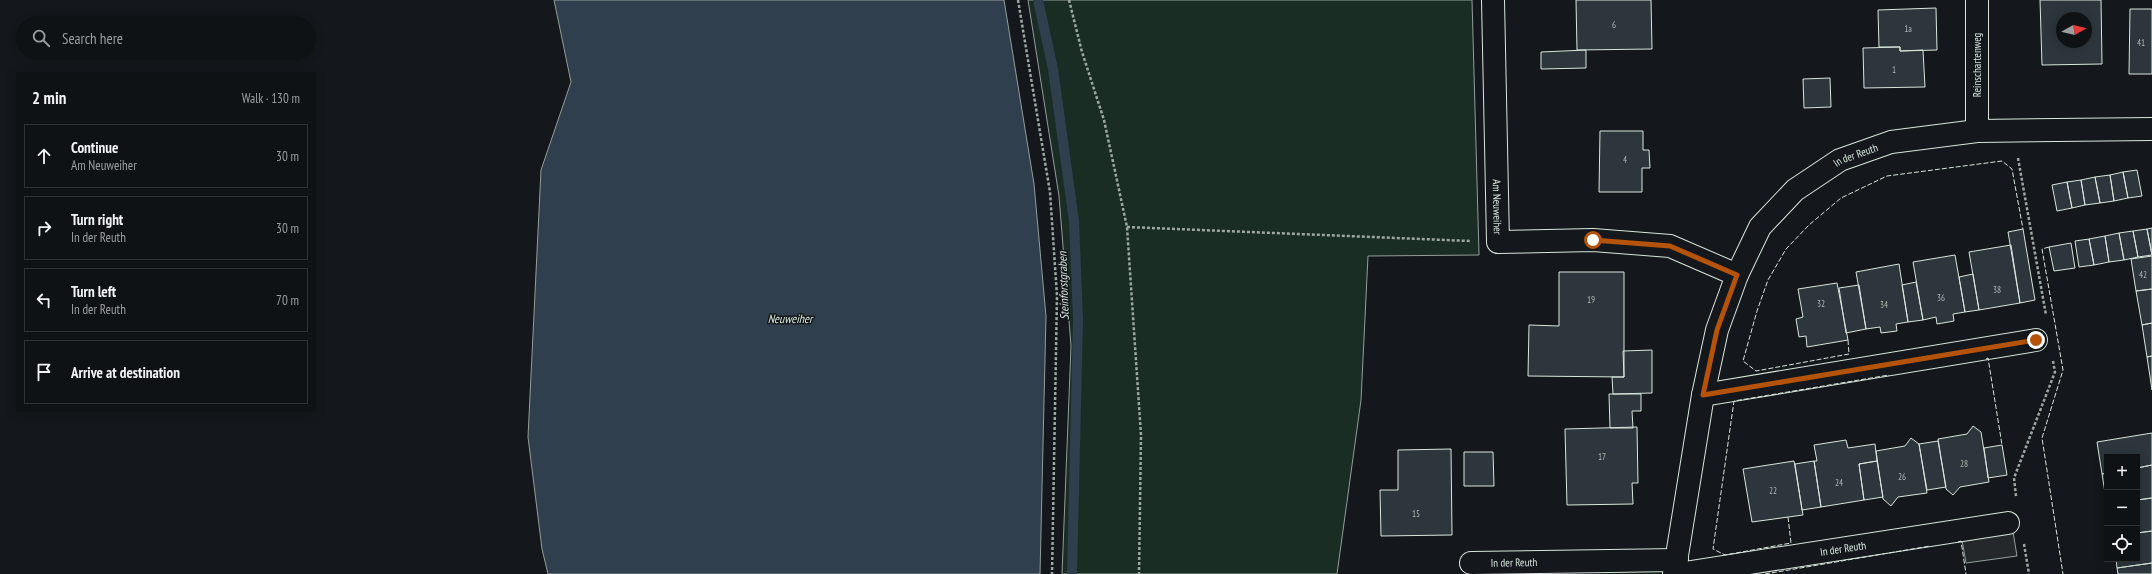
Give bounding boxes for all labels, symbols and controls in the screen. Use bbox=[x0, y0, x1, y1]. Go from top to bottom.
north arrow bbox=[2056, 12, 2092, 48]
search box bbox=[16, 16, 316, 60]
house number: 6 bbox=[1612, 19, 1616, 30]
house number: 1a bbox=[1904, 23, 1912, 34]
icon: search bbox=[30, 27, 52, 49]
text: Search here bbox=[62, 29, 123, 48]
street label: Reinschartenweg bbox=[1970, 32, 1984, 97]
house number: 41 bbox=[2137, 37, 2145, 48]
house number: 1 bbox=[1892, 64, 1896, 75]
text: 2 min bbox=[32, 87, 66, 109]
text: Walk · 130 m bbox=[242, 90, 300, 107]
text: Continue bbox=[71, 138, 118, 157]
street label: In der Reuth bbox=[1830, 140, 1880, 170]
icon: ahead bbox=[33, 145, 55, 167]
text: 30 m bbox=[276, 148, 299, 165]
house number: 4 bbox=[1623, 154, 1627, 165]
text: Am Neuweiher bbox=[71, 157, 137, 174]
street label: Am Neuweiher bbox=[1490, 179, 1505, 235]
text: Turn right bbox=[71, 210, 123, 229]
icon: right bbox=[33, 217, 55, 239]
text: 30 m bbox=[276, 220, 299, 237]
text: In der Reuth bbox=[71, 229, 126, 246]
route start bbox=[1584, 231, 1602, 249]
water label: Steinforstgraben bbox=[1054, 251, 1072, 321]
house number: 42 bbox=[2139, 269, 2147, 280]
text: Turn left bbox=[71, 282, 116, 301]
house number: 38 bbox=[1993, 284, 2001, 295]
icon: left bbox=[33, 289, 55, 311]
text: 70 m bbox=[276, 292, 299, 309]
house number: 36 bbox=[1937, 292, 1945, 303]
house number: 19 bbox=[1587, 294, 1595, 305]
house number: 32 bbox=[1817, 298, 1825, 309]
house number: 34 bbox=[1880, 299, 1888, 310]
text: In der Reuth bbox=[71, 301, 126, 318]
water label: Neuweiher bbox=[768, 311, 814, 326]
route end bbox=[2027, 331, 2045, 349]
icon: arrive bbox=[33, 361, 55, 383]
text: Arrive at destination bbox=[71, 363, 180, 382]
house number: 17 bbox=[1598, 451, 1606, 462]
map controls bbox=[2104, 454, 2140, 562]
button: + bbox=[2104, 454, 2140, 490]
house number: 28 bbox=[1960, 458, 1968, 469]
house number: 26 bbox=[1898, 471, 1906, 482]
house number: 24 bbox=[1835, 477, 1843, 488]
house number: 22 bbox=[1769, 485, 1777, 496]
button: − bbox=[2104, 490, 2140, 526]
house number: 15 bbox=[1412, 508, 1420, 519]
button: locate bbox=[2104, 526, 2140, 562]
street label: In der Reuth bbox=[1819, 538, 1867, 559]
street label: In der Reuth bbox=[1491, 555, 1538, 570]

